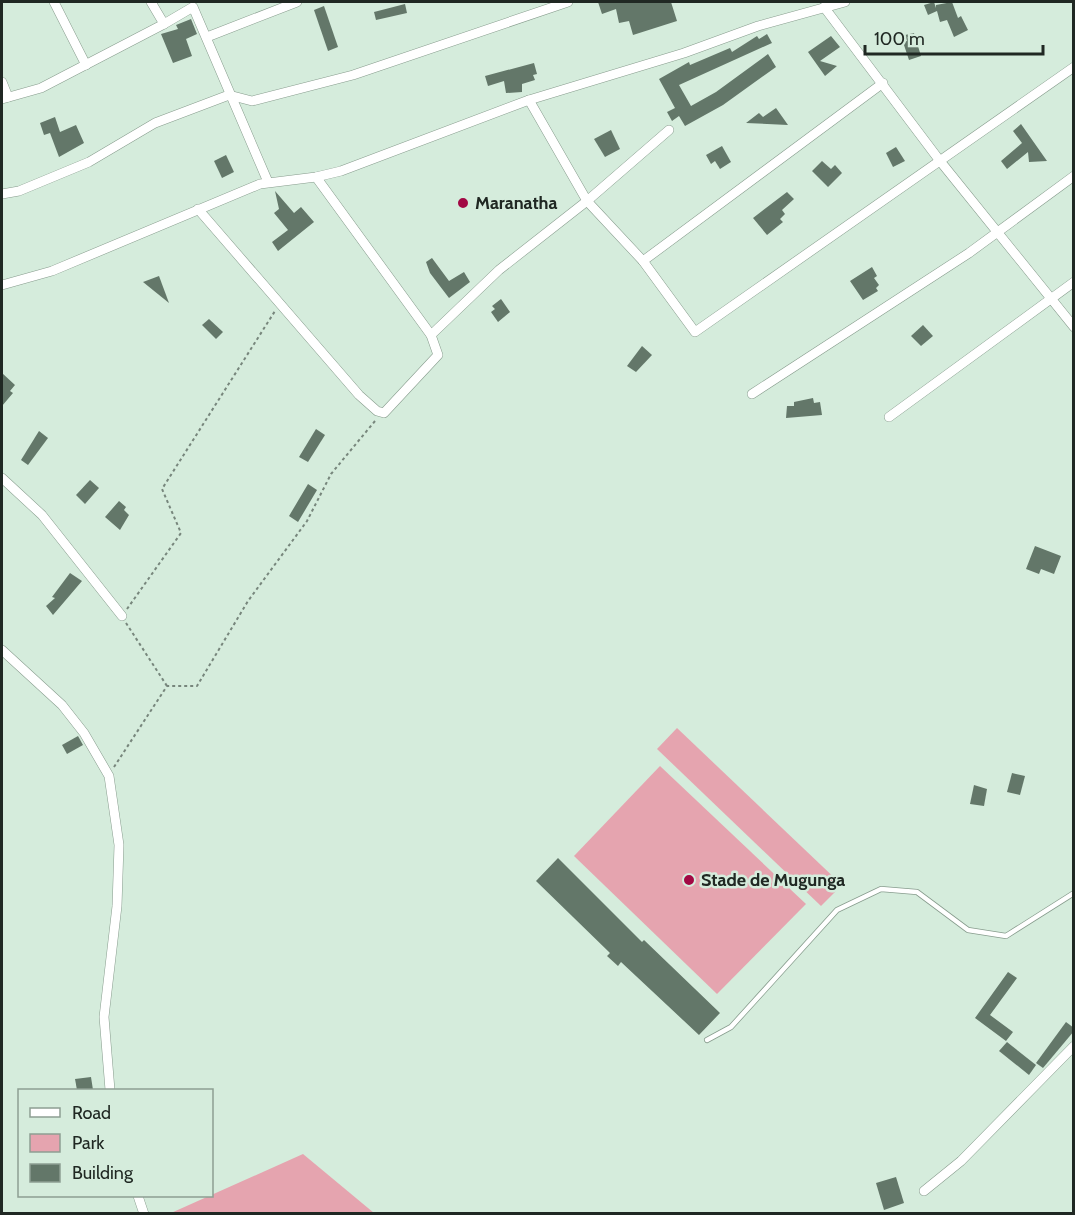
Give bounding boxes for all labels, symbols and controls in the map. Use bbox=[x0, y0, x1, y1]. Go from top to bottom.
scale bar bbox=[865, 18, 1044, 56]
text: 100 m bbox=[874, 28, 925, 50]
place label: Maranatha bbox=[475, 192, 558, 214]
marker: Maranatha bbox=[456, 196, 470, 210]
place label: Stade de Mugunga bbox=[701, 869, 845, 891]
marker: Stade de Mugunga bbox=[682, 873, 696, 887]
legend bbox=[18, 1089, 213, 1197]
text: Road bbox=[72, 1102, 111, 1124]
text: Park bbox=[72, 1132, 105, 1154]
text: Building bbox=[72, 1162, 134, 1184]

